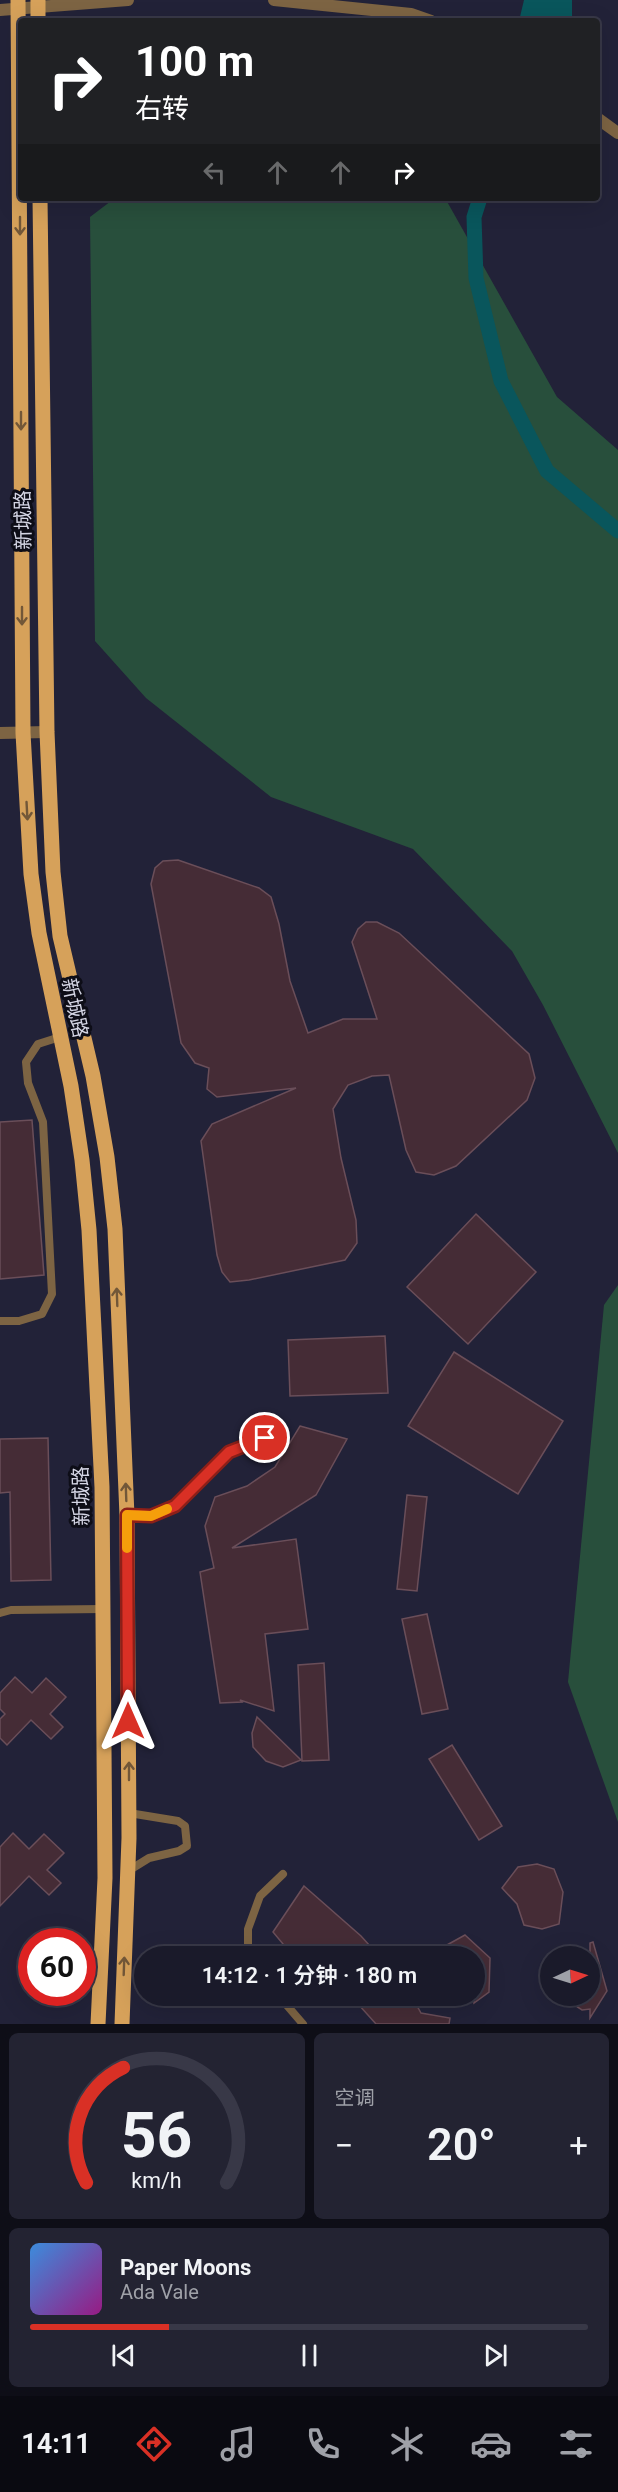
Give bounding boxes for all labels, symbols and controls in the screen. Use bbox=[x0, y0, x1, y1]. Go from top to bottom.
text: 100 m bbox=[135, 37, 254, 86]
icon: right bbox=[36, 42, 114, 120]
text: 右转 bbox=[135, 93, 189, 125]
icon: left bbox=[198, 156, 231, 189]
icon: ahead bbox=[261, 156, 294, 189]
icon: ahead bbox=[324, 156, 357, 189]
icon: right bbox=[387, 156, 420, 189]
one-way arrow bbox=[14, 216, 26, 236]
one-way arrow bbox=[15, 411, 27, 431]
street label: 新城路 bbox=[10, 490, 36, 550]
one-way arrow bbox=[16, 606, 28, 626]
one-way arrow bbox=[22, 801, 33, 821]
street label: 新城路 bbox=[57, 976, 93, 1040]
one-way arrow bbox=[112, 1287, 123, 1307]
pin bbox=[239, 1412, 290, 1463]
icon: arrive bbox=[248, 1421, 281, 1454]
street label: 新城路 bbox=[68, 1466, 94, 1526]
one-way arrow bbox=[120, 1482, 131, 1502]
position arrow bbox=[96, 1689, 160, 1753]
one-way arrow bbox=[123, 1761, 135, 1781]
speed limit sign: 60 bbox=[18, 1928, 96, 2006]
north arrow bbox=[540, 1946, 600, 2006]
map controls bbox=[540, 1946, 600, 2006]
one-way arrow bbox=[118, 1956, 130, 1976]
text: 14:12 · 1 分钟 · 180 m bbox=[202, 1963, 417, 1988]
text: 空调 bbox=[335, 2086, 375, 2110]
text: 56 bbox=[121, 2099, 193, 2172]
text: 20° bbox=[427, 2118, 496, 2171]
text: − bbox=[335, 2126, 353, 2165]
text: + bbox=[569, 2126, 588, 2165]
text: km/h bbox=[132, 2168, 182, 2193]
text: Paper Moons bbox=[120, 2255, 251, 2280]
text: Ada Vale bbox=[120, 2280, 199, 2304]
icon: previous bbox=[107, 2339, 140, 2372]
icon: pause bbox=[293, 2339, 326, 2372]
icon: next bbox=[479, 2339, 512, 2372]
icon: directions bbox=[133, 2423, 175, 2465]
icon: music bbox=[217, 2423, 259, 2465]
icon: phone bbox=[302, 2423, 344, 2465]
icon: climate bbox=[386, 2423, 428, 2465]
icon: car bbox=[470, 2423, 512, 2465]
icon: filters bbox=[555, 2423, 597, 2465]
text: 14:11 bbox=[21, 2428, 91, 2460]

